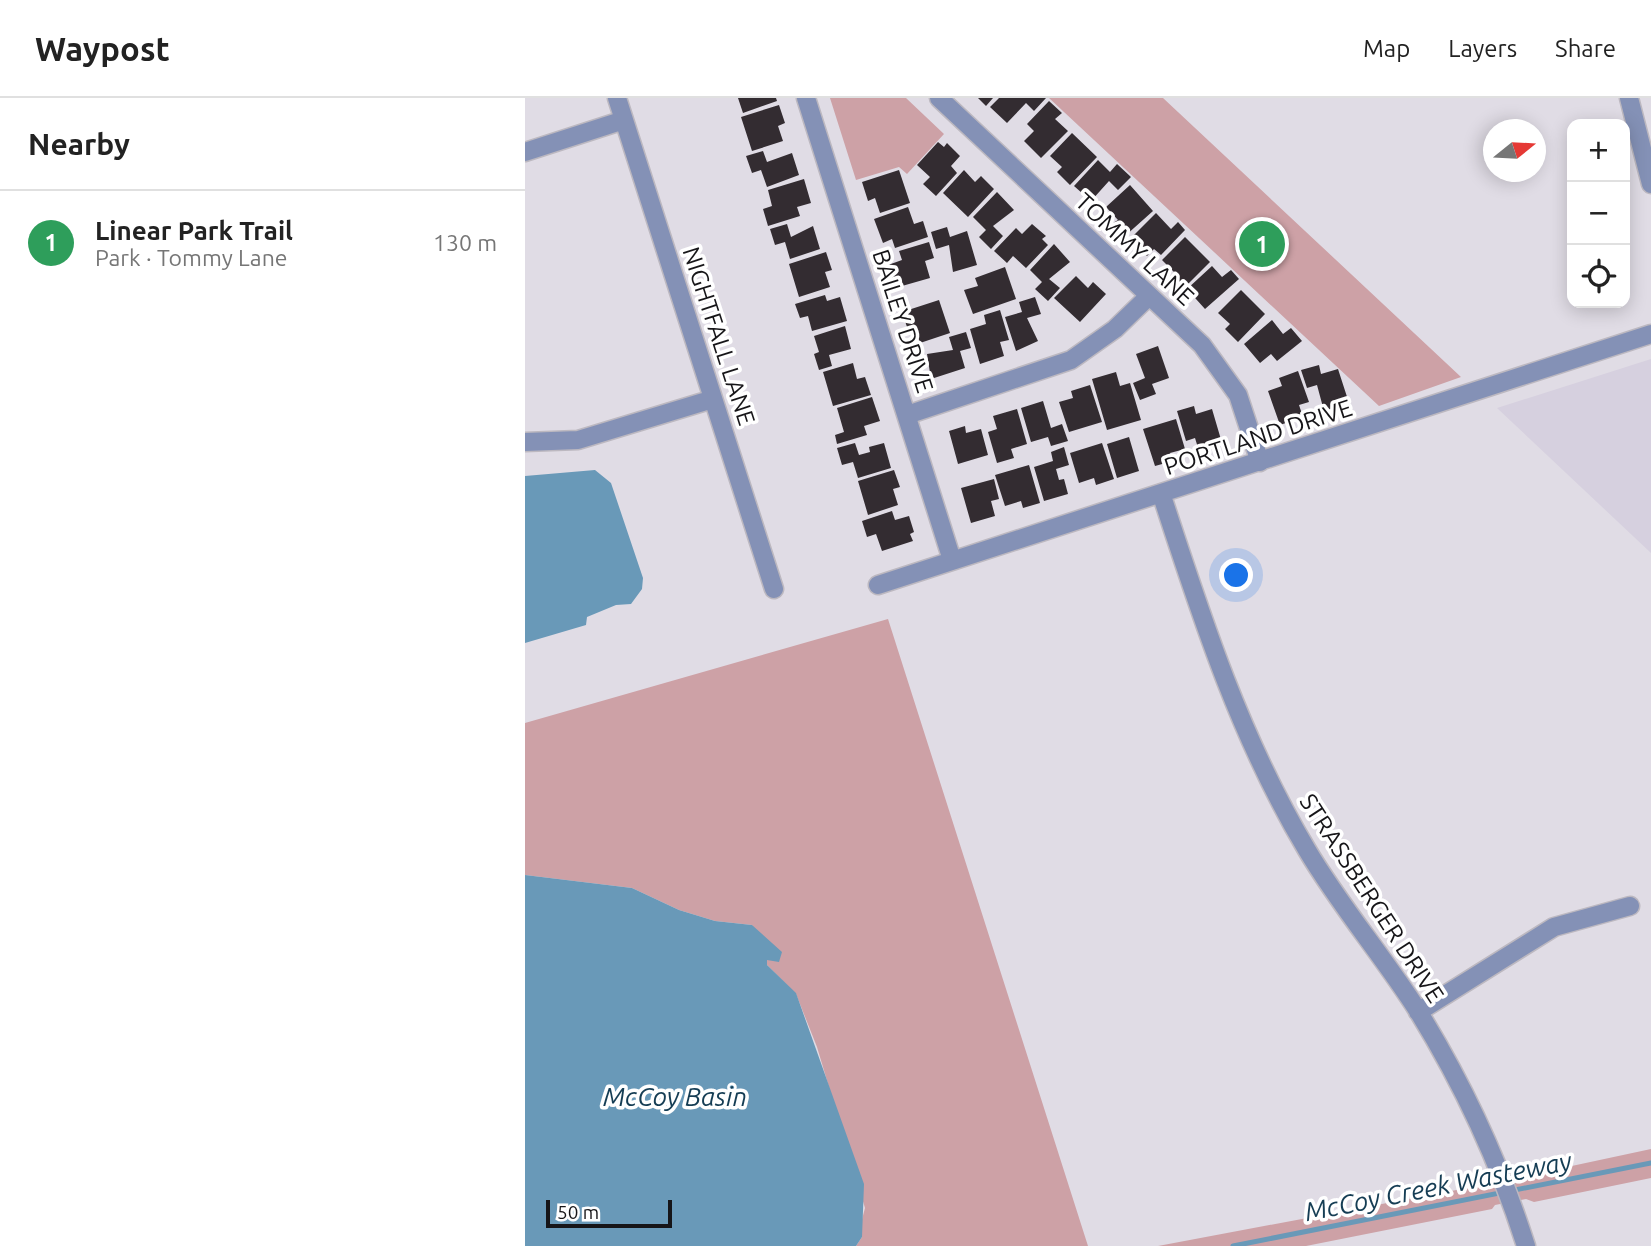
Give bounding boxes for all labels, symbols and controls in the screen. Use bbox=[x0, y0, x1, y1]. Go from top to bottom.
text: Waypost bbox=[35, 30, 170, 67]
text: Map bbox=[1363, 35, 1410, 62]
text: Layers bbox=[1448, 35, 1517, 62]
text: Share bbox=[1555, 35, 1616, 62]
north arrow bbox=[1483, 119, 1546, 182]
map controls bbox=[1567, 119, 1630, 308]
button: + bbox=[1567, 119, 1630, 182]
text: Nearby bbox=[28, 127, 130, 161]
button: − bbox=[1567, 182, 1630, 245]
street label: TOMMY LANE bbox=[1070, 187, 1200, 311]
text: Linear Park Trail bbox=[95, 216, 293, 245]
pin: 1 bbox=[1239, 218, 1285, 270]
text: 1 bbox=[45, 230, 57, 255]
text: 130 m bbox=[433, 230, 497, 255]
street label: NIGHTFALL LANE bbox=[677, 244, 761, 428]
text: Park · Tommy Lane bbox=[95, 245, 287, 270]
button: locate bbox=[1567, 245, 1630, 308]
street label: BAILEY DRIVE bbox=[867, 246, 939, 396]
street label: PORTLAND DRIVE bbox=[1161, 394, 1355, 480]
your location bbox=[1219, 558, 1253, 592]
street label: STRASSBERGER DRIVE bbox=[1295, 789, 1449, 1007]
water label: McCoy Basin bbox=[603, 1082, 747, 1111]
water label: McCoy Creek Wasteway bbox=[1302, 1146, 1575, 1226]
scale bar bbox=[546, 1197, 672, 1229]
text: 50 m bbox=[557, 1201, 599, 1223]

